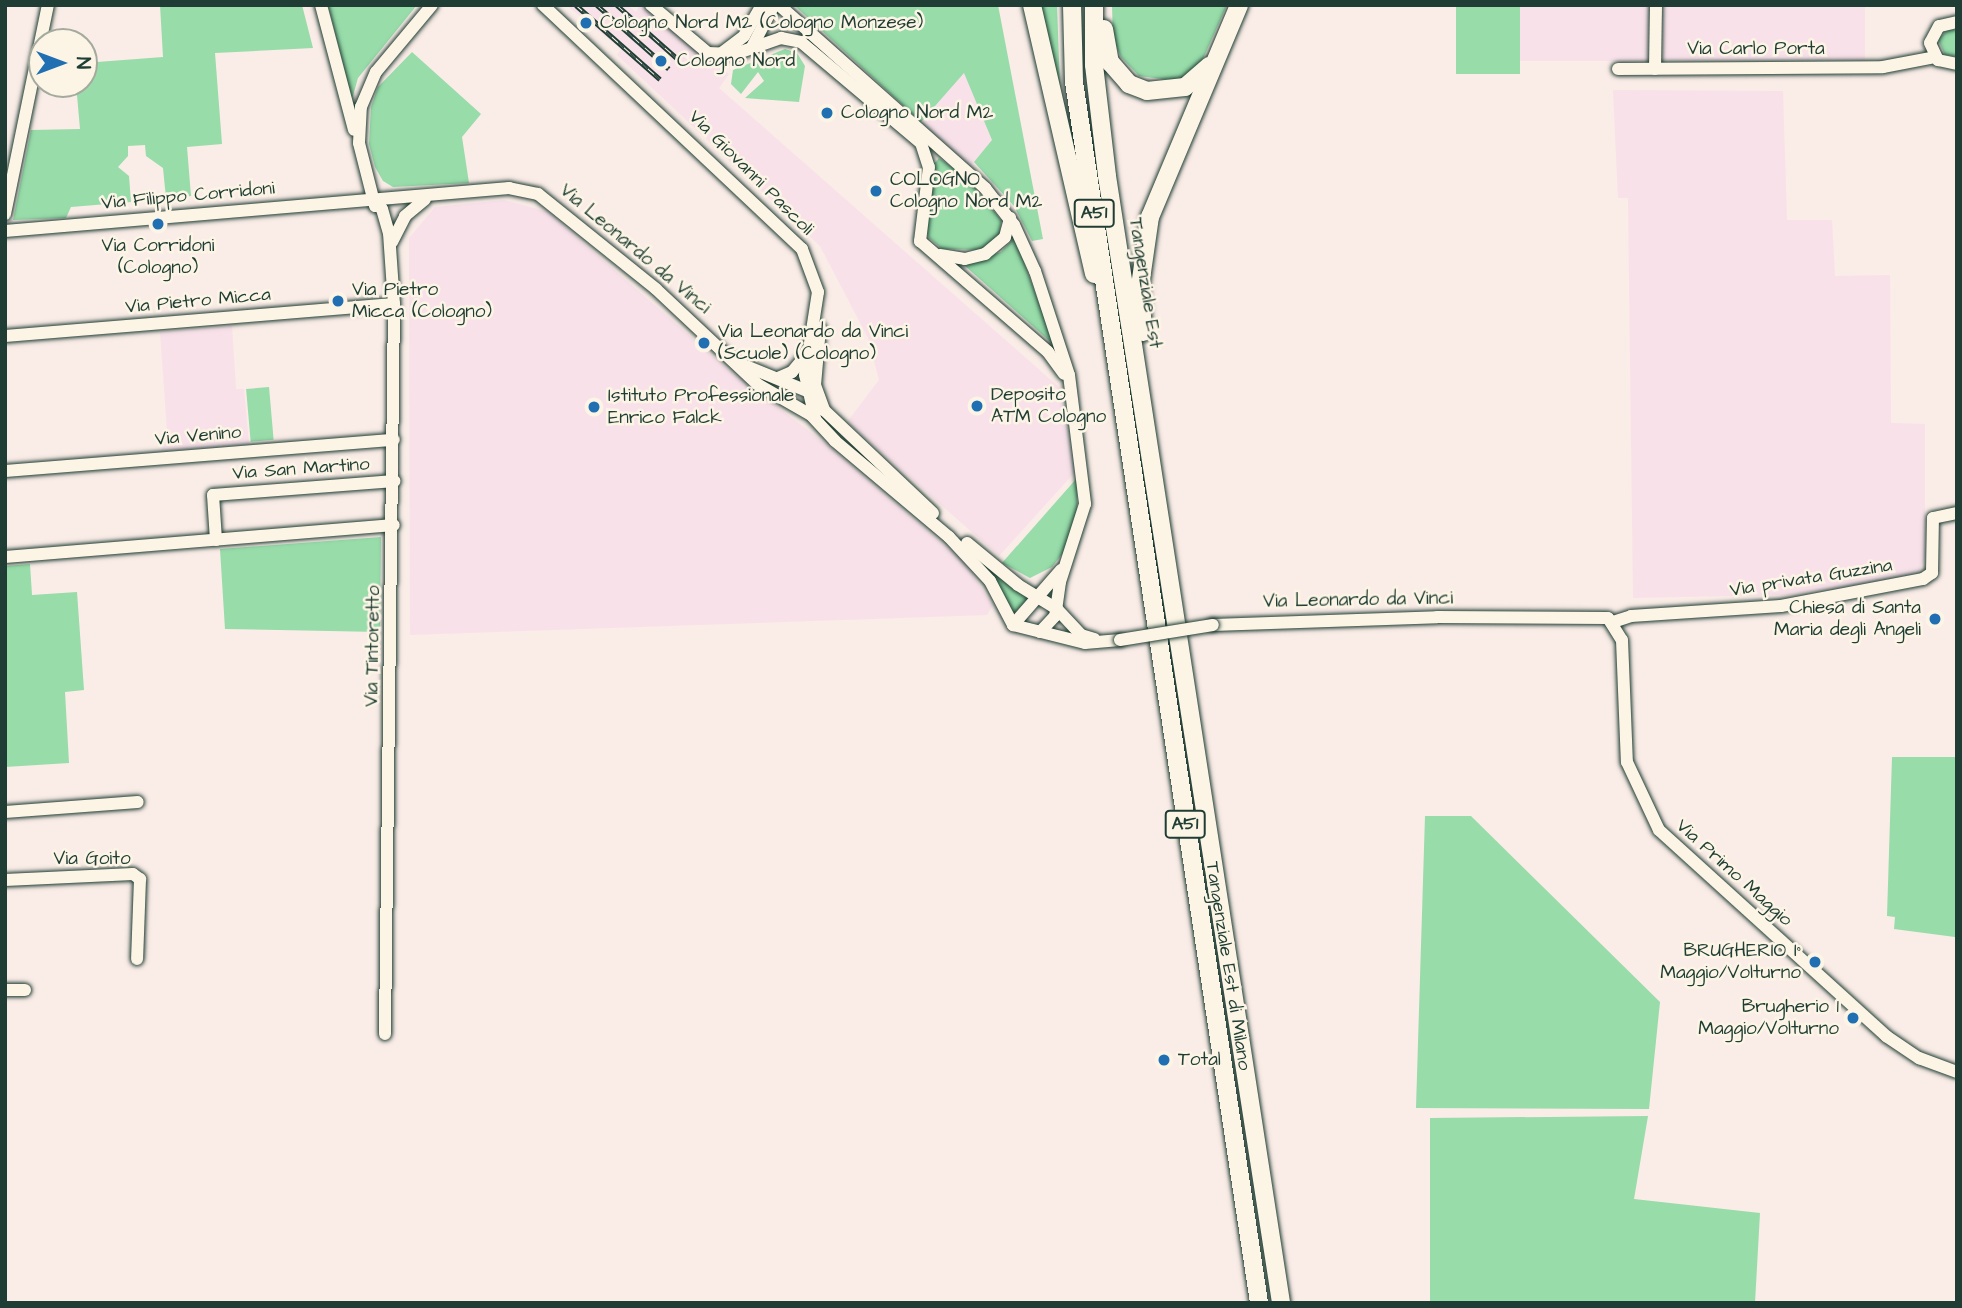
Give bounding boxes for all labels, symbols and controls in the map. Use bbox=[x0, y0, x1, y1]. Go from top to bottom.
place label: Cologno Nord M2 (Cologno Monzese) bbox=[600, 12, 923, 34]
marker: Cologno Nord M2 (Cologno Monzese) bbox=[578, 15, 594, 31]
north arrow bbox=[28, 28, 98, 98]
street label: Via Carlo Porta bbox=[1687, 38, 1825, 60]
place label: Cologno Nord bbox=[677, 50, 795, 72]
marker: Cologno Nord bbox=[651, 51, 671, 71]
text: N bbox=[69, 57, 96, 69]
place label: Cologno Nord M2 bbox=[841, 102, 993, 124]
marker: Cologno Nord M2 bbox=[819, 105, 835, 121]
street label: Via Giovanni Pascoli bbox=[684, 106, 818, 240]
place label: COLOGNO Cologno Nord M2 bbox=[890, 169, 1042, 213]
street label: Via Filippo Corridoni bbox=[100, 177, 276, 215]
street label: Via Leonardo da Vinci bbox=[555, 179, 715, 319]
marker: COLOGNO Cologno Nord M2 bbox=[868, 183, 884, 199]
road number: A51 bbox=[1073, 198, 1115, 228]
marker: Via Corridoni (Cologno) bbox=[150, 216, 166, 232]
street label: Tangenziale Est bbox=[1123, 216, 1167, 350]
place label: Via Corridoni (Cologno) bbox=[102, 235, 214, 279]
place label: Via Pietro Micca (Cologno) bbox=[352, 279, 492, 323]
street label: Via Pietro Micca bbox=[124, 283, 272, 319]
marker: Via Pietro Micca (Cologno) bbox=[330, 293, 346, 309]
place label: Via Leonardo da Vinci (Scuole) (Cologno) bbox=[718, 321, 908, 365]
marker: Via Leonardo da Vinci (Scuole) (Cologno) bbox=[696, 335, 712, 351]
place label: Deposito ATM Cologno bbox=[991, 384, 1106, 428]
place label: Istituto Professionale Enrico Falck bbox=[608, 385, 794, 429]
marker: Deposito ATM Cologno bbox=[969, 398, 985, 414]
marker: Istituto Professionale Enrico Falck bbox=[586, 399, 602, 415]
street label: Via Venino bbox=[154, 421, 242, 451]
street label: Via San Martino bbox=[232, 453, 370, 485]
street label: Via privata Guzzina bbox=[1728, 554, 1894, 602]
street label: Via Tintoretto bbox=[361, 585, 385, 707]
street label: Via Leonardo da Vinci bbox=[1263, 587, 1453, 613]
place label: Chiesa di Santa Maria degli Angeli bbox=[1774, 597, 1921, 641]
marker: Chiesa di Santa Maria degli Angeli bbox=[1927, 611, 1943, 627]
road number: A51 bbox=[1164, 810, 1206, 838]
street label: Via Primo Maggio bbox=[1671, 815, 1797, 931]
street label: Via Goito bbox=[53, 848, 131, 870]
street label: Tangenziale Est di Milano bbox=[1200, 860, 1256, 1072]
place label: BRUGHERIO I° Maggio/Volturno bbox=[1660, 940, 1801, 984]
marker: BRUGHERIO I° Maggio/Volturno bbox=[1807, 954, 1823, 970]
place label: Brugherio 1 Maggio/Volturno bbox=[1698, 996, 1839, 1040]
marker: Brugherio 1 Maggio/Volturno bbox=[1845, 1010, 1861, 1026]
place label: Total bbox=[1178, 1049, 1221, 1071]
marker: Total bbox=[1156, 1052, 1172, 1068]

